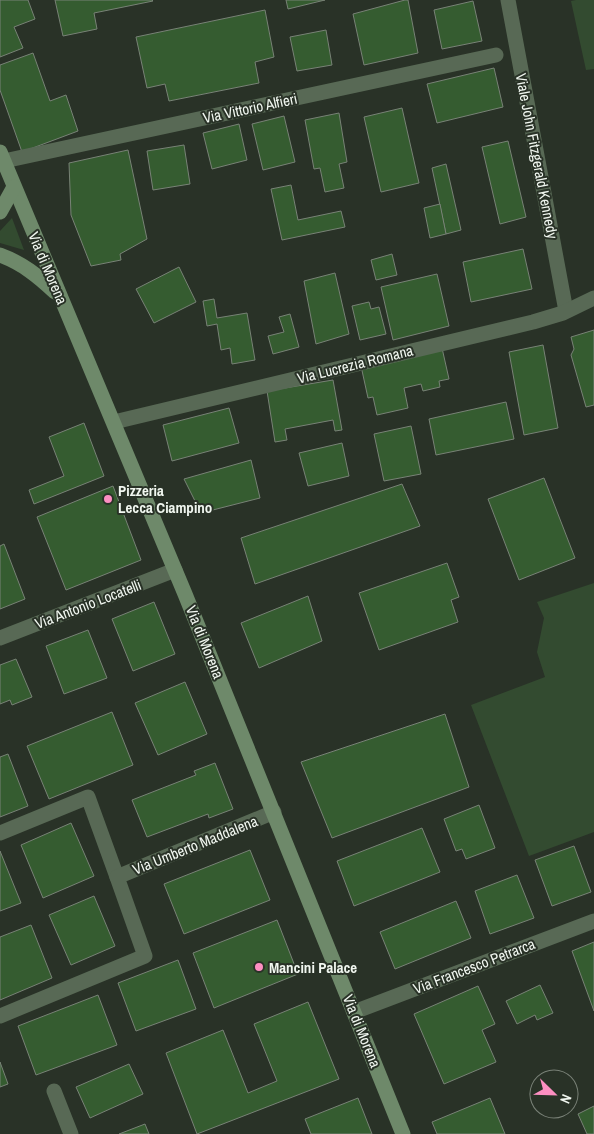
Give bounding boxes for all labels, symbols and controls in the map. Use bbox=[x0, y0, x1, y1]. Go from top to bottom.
street label: Viale John Fitzgerald Kennedy bbox=[511, 72, 563, 241]
street label: Via Vittorio Alfieri bbox=[201, 88, 299, 128]
street label: Via di Morena bbox=[23, 228, 73, 308]
street label: Via Lucrezia Romana bbox=[295, 339, 415, 389]
place label: Pizzeria Lecca Ciampino bbox=[118, 480, 212, 518]
marker: Pizzeria Lecca Ciampino bbox=[102, 493, 114, 505]
street label: Via Antonio Locatelli bbox=[32, 574, 144, 634]
street label: Via di Morena bbox=[181, 602, 229, 682]
street label: Via Umberto Maddalena bbox=[129, 810, 261, 880]
street label: Via Francesco Petrarca bbox=[410, 933, 538, 999]
place label: Mancini Palace bbox=[269, 957, 357, 978]
marker: Mancini Palace bbox=[253, 961, 265, 973]
street label: Via di Morena bbox=[338, 991, 386, 1071]
north arrow bbox=[529, 1069, 579, 1119]
text: N bbox=[556, 1092, 576, 1106]

